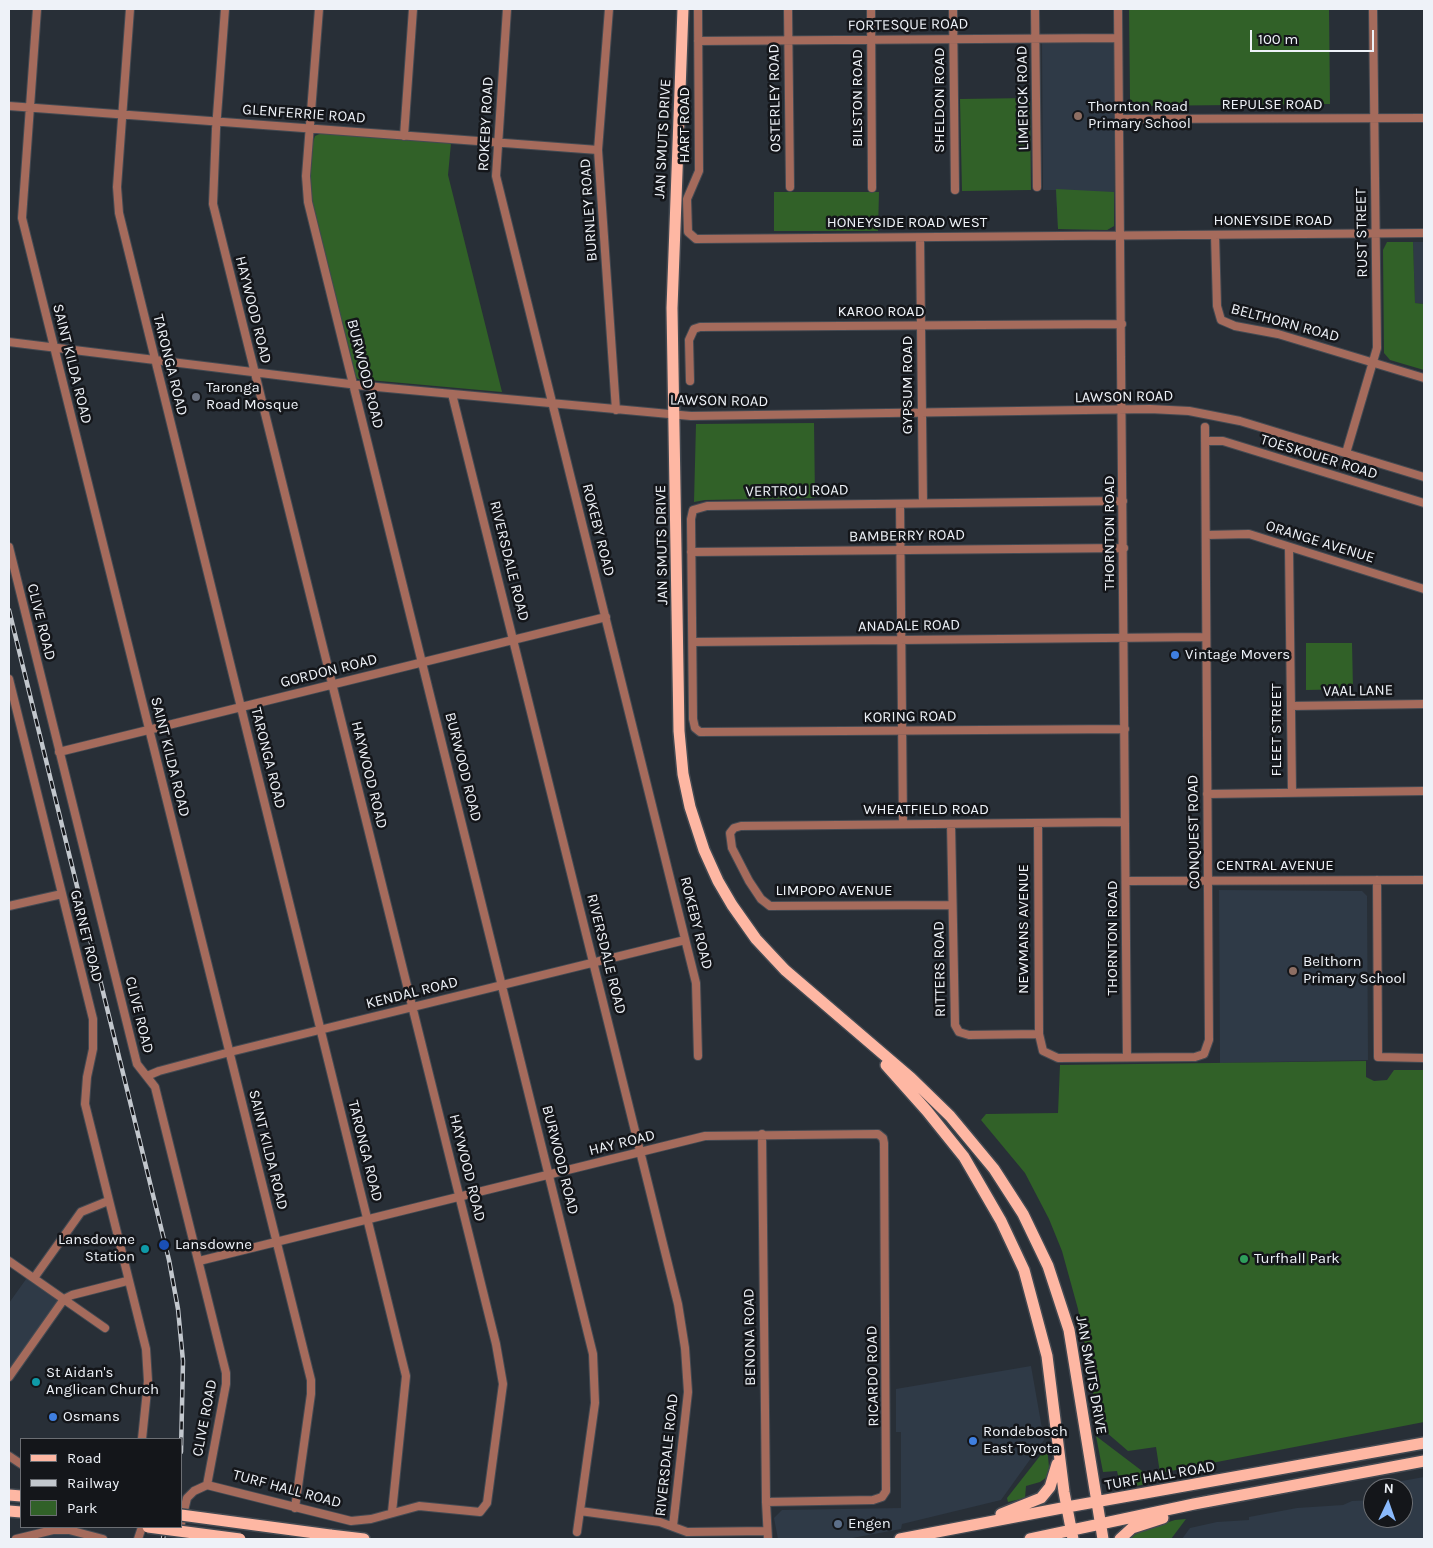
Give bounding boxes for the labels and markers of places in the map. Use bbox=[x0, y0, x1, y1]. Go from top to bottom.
place label: Thornton Road Primary School bbox=[1088, 98, 1191, 133]
marker: Thornton Road Primary School bbox=[1072, 110, 1084, 122]
place label: Taronga Road Mosque bbox=[206, 379, 298, 414]
marker: Taronga Road Mosque bbox=[190, 391, 202, 403]
place label: Vintage Movers bbox=[1185, 646, 1290, 664]
marker: Vintage Movers bbox=[1169, 649, 1181, 661]
place label: Belthorn Primary School bbox=[1303, 953, 1406, 988]
marker: Belthorn Primary School bbox=[1287, 965, 1299, 977]
place label: Lansdowne Station bbox=[58, 1231, 135, 1266]
place label: Lansdowne bbox=[175, 1236, 252, 1254]
marker: Lansdowne bbox=[157, 1238, 171, 1252]
marker: Lansdowne Station bbox=[139, 1243, 151, 1255]
place label: Turfhall Park bbox=[1254, 1250, 1340, 1268]
marker: Turfhall Park bbox=[1238, 1253, 1250, 1265]
place label: St Aidan's Anglican Church bbox=[46, 1364, 159, 1399]
marker: St Aidan's Anglican Church bbox=[30, 1376, 42, 1388]
place label: Osmans bbox=[63, 1408, 120, 1426]
marker: Osmans bbox=[47, 1411, 59, 1423]
place label: Rondebosch East Toyota bbox=[983, 1423, 1068, 1458]
marker: Rondebosch East Toyota bbox=[967, 1435, 979, 1447]
place label: Engen bbox=[848, 1515, 891, 1533]
marker: Engen bbox=[832, 1518, 844, 1530]

